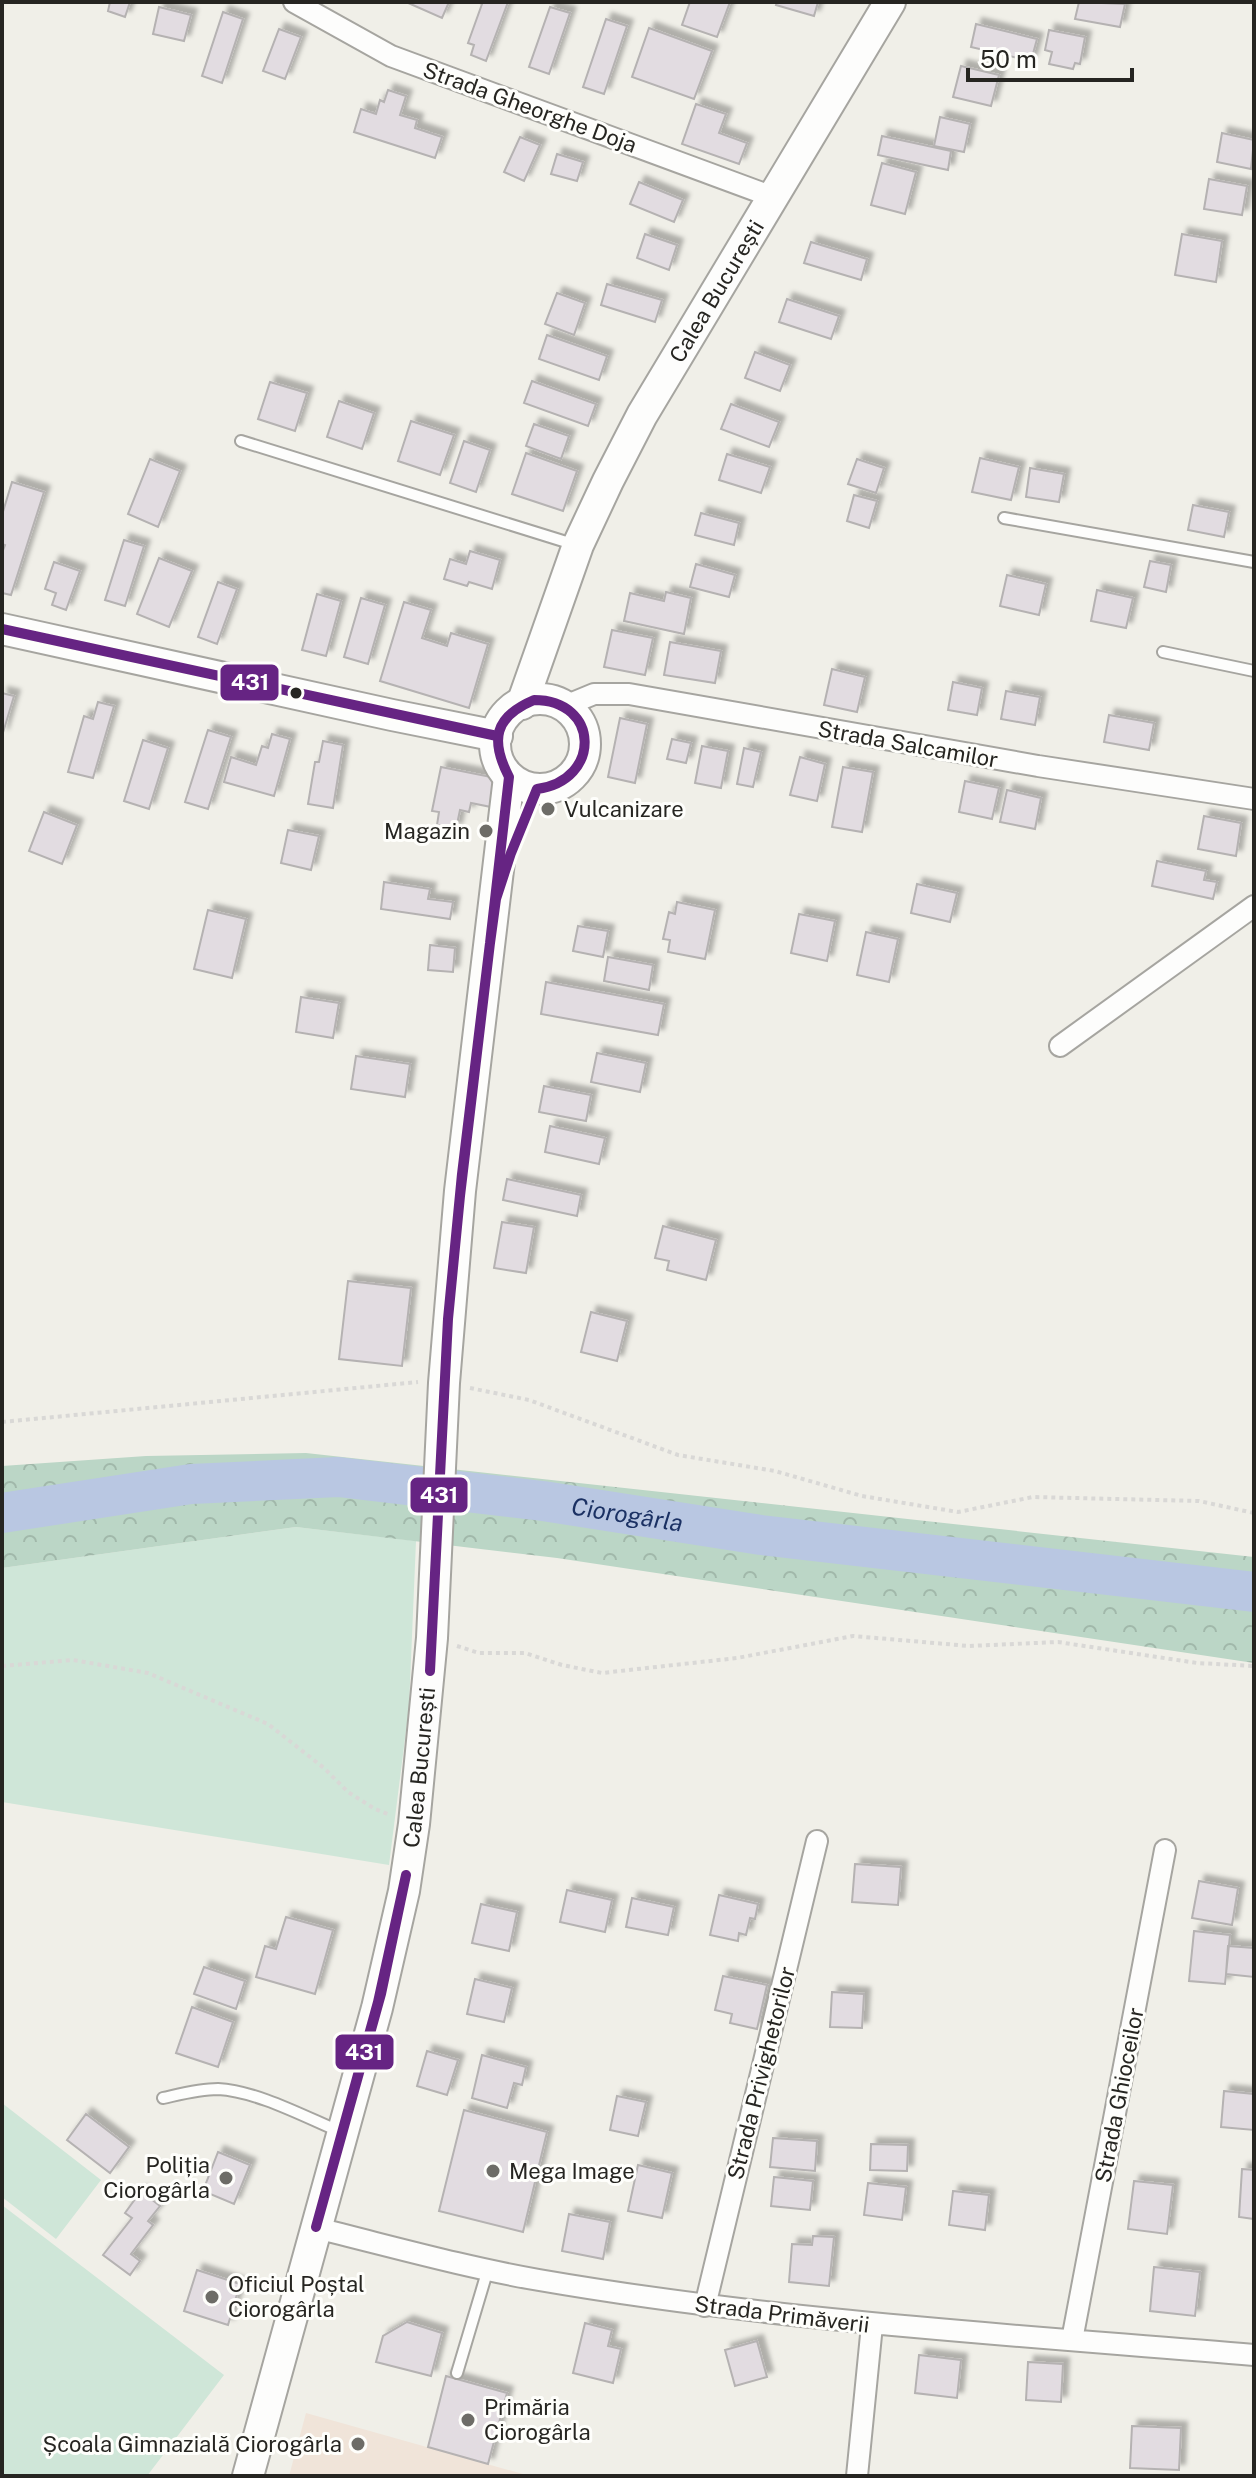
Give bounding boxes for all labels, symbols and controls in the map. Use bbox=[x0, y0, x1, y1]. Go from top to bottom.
scale bar bbox=[968, 32, 1132, 82]
text: 50 m bbox=[980, 45, 1037, 73]
street label: Strada Gheorghe Doja bbox=[420, 56, 640, 158]
street label: Calea București bbox=[664, 215, 769, 367]
line badge: 431 bbox=[219, 663, 280, 702]
text: 431 bbox=[231, 669, 269, 695]
unlabelled marker bbox=[288, 685, 304, 701]
street label: Strada Salcamilor bbox=[816, 715, 1000, 773]
place label: Vulcanizare bbox=[564, 796, 684, 822]
marker: Vulcanizare bbox=[539, 800, 557, 818]
place label: Magazin bbox=[384, 818, 470, 844]
marker: Magazin bbox=[477, 822, 495, 840]
line badge: 431 bbox=[409, 1476, 469, 1514]
text: 431 bbox=[420, 1482, 458, 1508]
water label: Ciorogârla bbox=[569, 1492, 685, 1537]
street label: Calea București bbox=[398, 1686, 440, 1850]
street label: Strada Privighetorilor bbox=[722, 1964, 800, 2182]
street label: Strada Ghioceilor bbox=[1089, 2005, 1149, 2185]
line badge: 431 bbox=[334, 2033, 395, 2071]
text: 431 bbox=[345, 2039, 383, 2065]
place label: Poliția Ciorogârla bbox=[103, 2152, 210, 2203]
place label: Mega Image bbox=[509, 2158, 635, 2184]
marker: Mega Image bbox=[484, 2162, 502, 2180]
marker: Poliția Ciorogârla bbox=[217, 2169, 235, 2187]
place label: Oficiul Poștal Ciorogârla bbox=[228, 2271, 365, 2322]
marker: Oficiul Poștal Ciorogârla bbox=[203, 2288, 221, 2306]
street label: Strada Primăverii bbox=[693, 2290, 871, 2338]
place label: Primăria Ciorogârla bbox=[484, 2394, 591, 2445]
marker: Primăria Ciorogârla bbox=[459, 2411, 477, 2429]
place label: Școala Gimnazială Ciorogârla bbox=[42, 2431, 342, 2457]
marker: Școala Gimnazială Ciorogârla bbox=[349, 2435, 367, 2453]

